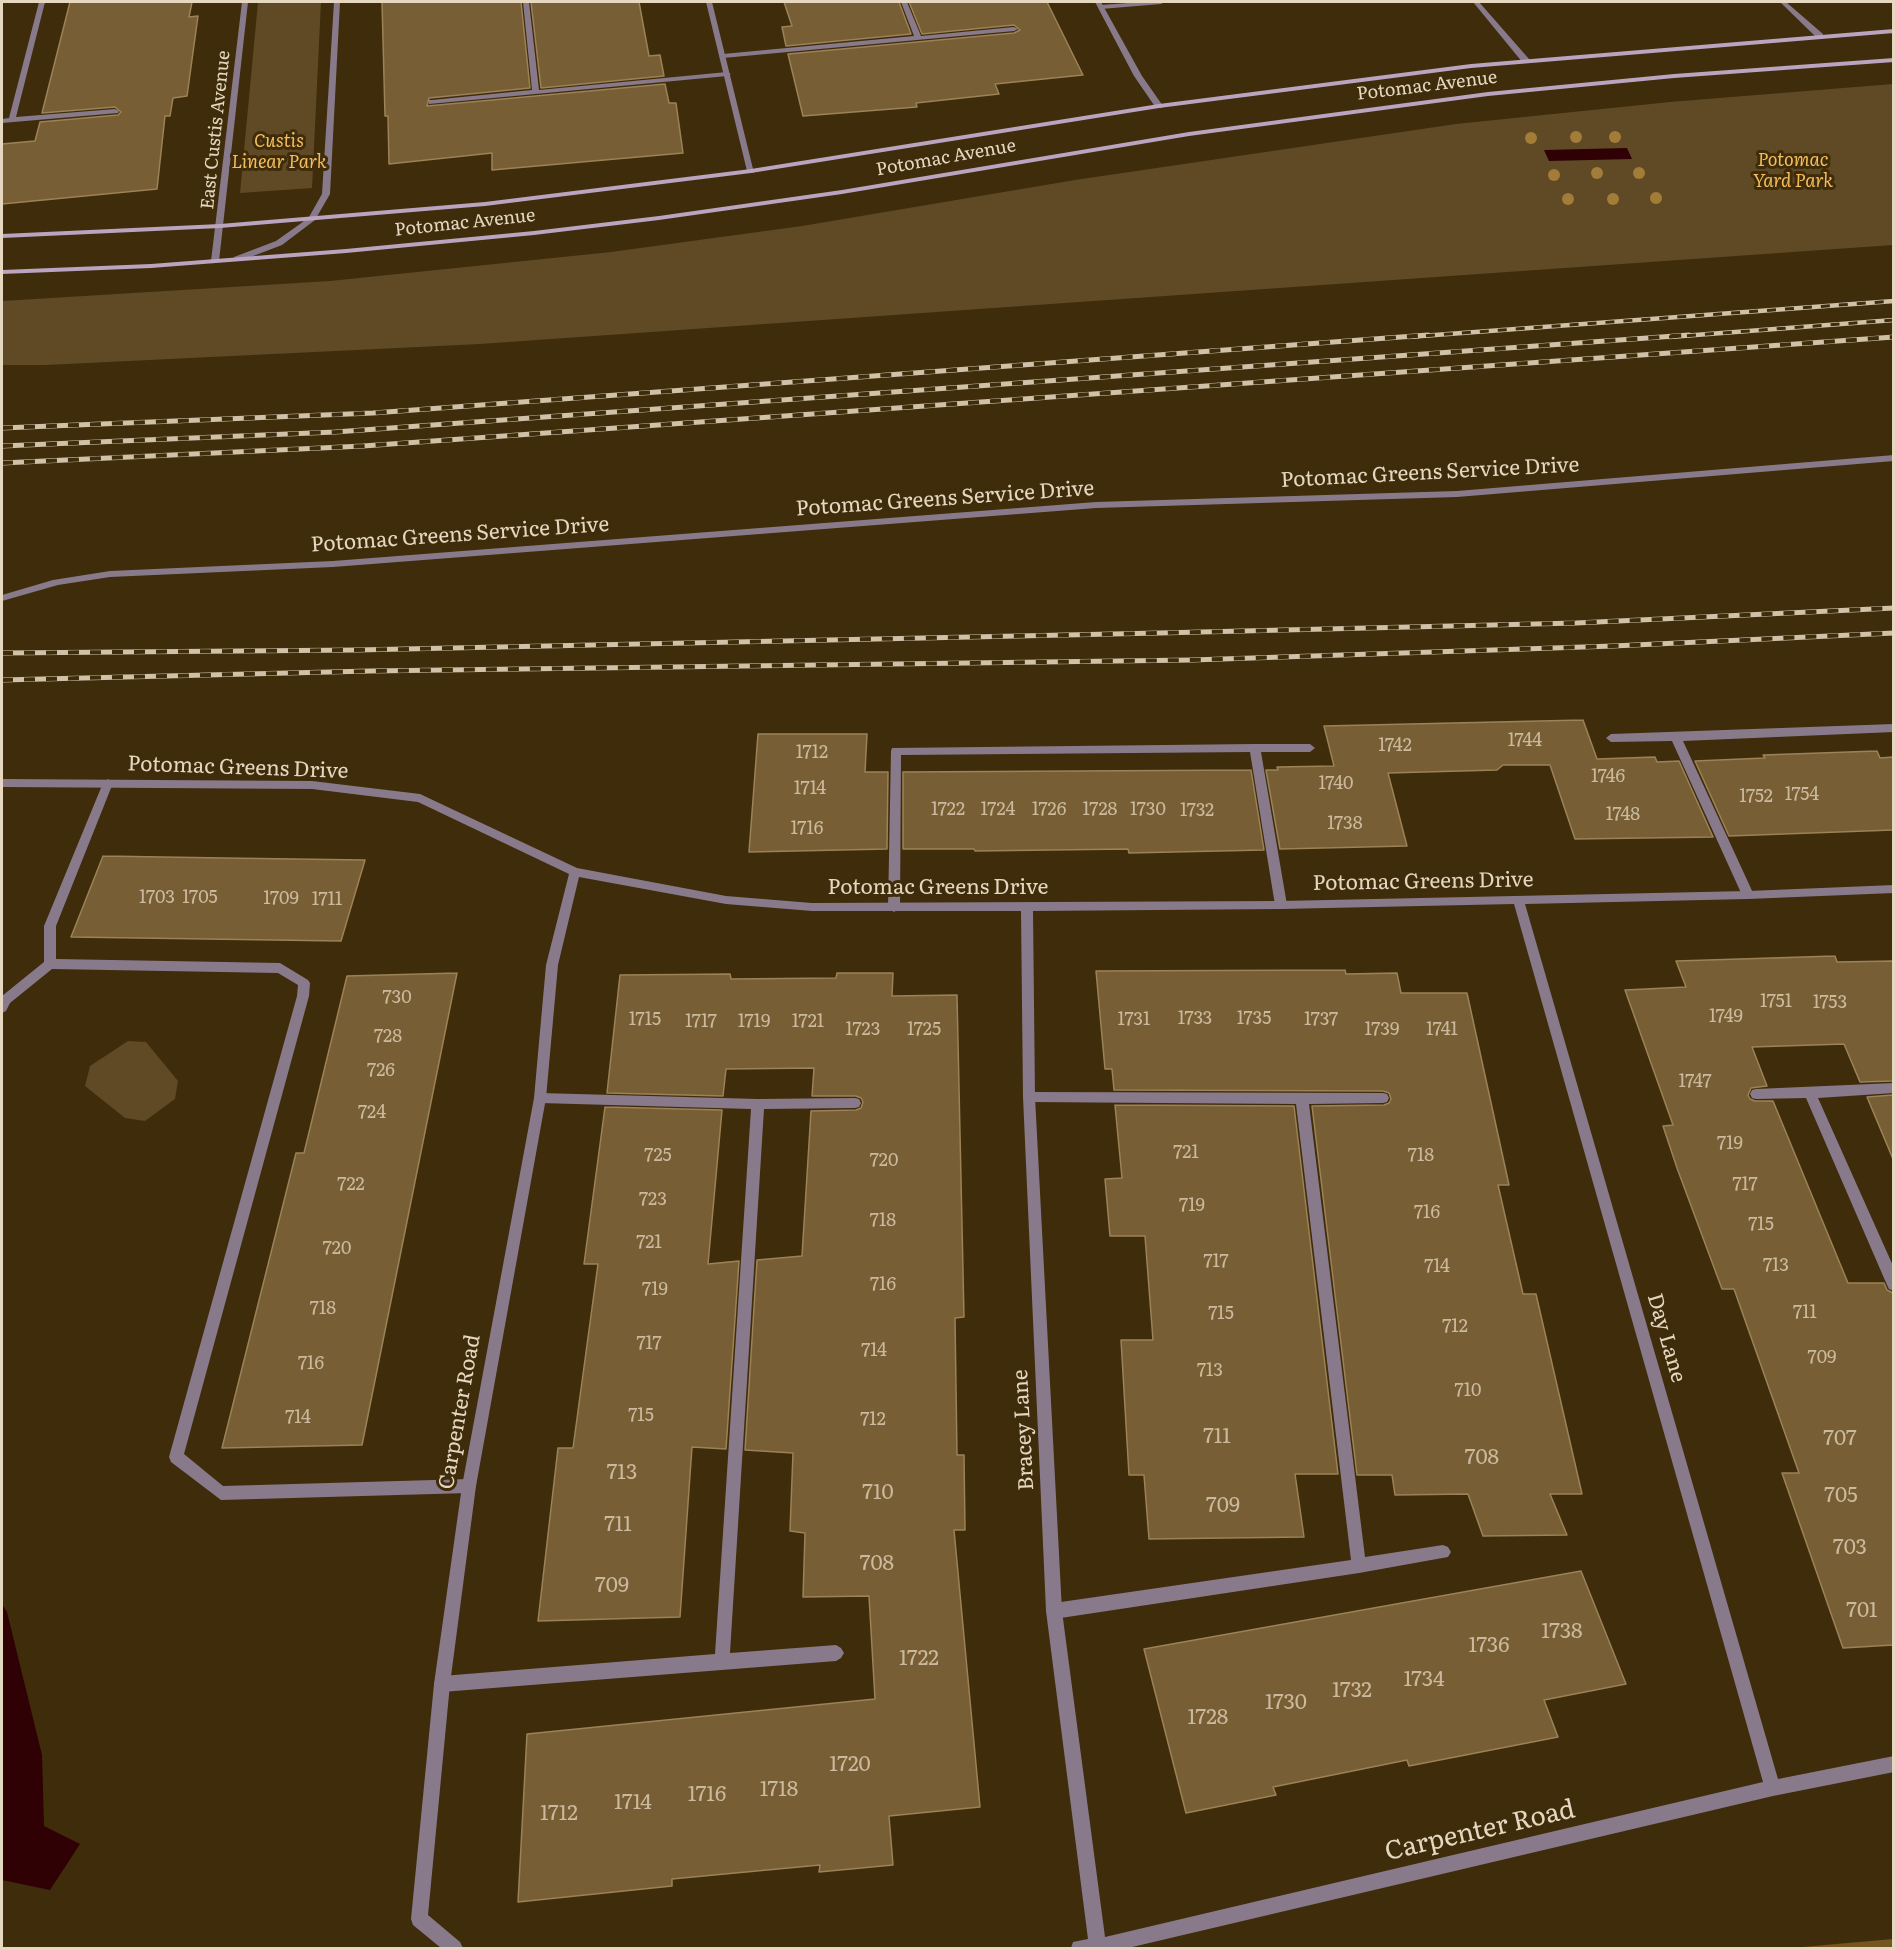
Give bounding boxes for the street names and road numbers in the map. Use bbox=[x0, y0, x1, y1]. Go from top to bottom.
street label: East Custis Avenue bbox=[197, 49, 235, 211]
street label: Potomac Avenue bbox=[1355, 67, 1499, 105]
street label: Potomac Avenue bbox=[874, 135, 1018, 181]
street label: Potomac Avenue bbox=[394, 205, 536, 241]
street label: Potomac Greens Service Drive bbox=[1280, 453, 1580, 493]
street label: Potomac Greens Service Drive bbox=[795, 476, 1095, 522]
street label: Potomac Greens Service Drive bbox=[310, 512, 610, 558]
street label: Potomac Greens Drive bbox=[127, 752, 349, 784]
street label: Potomac Greens Drive bbox=[1312, 867, 1534, 897]
street label: Potomac Greens Drive bbox=[828, 875, 1048, 901]
street label: Day Lane bbox=[1641, 1290, 1691, 1386]
street label: Carpenter Road bbox=[434, 1333, 486, 1491]
street label: Bracey Lane bbox=[1008, 1369, 1040, 1491]
street label: Carpenter Road bbox=[1382, 1794, 1578, 1868]

